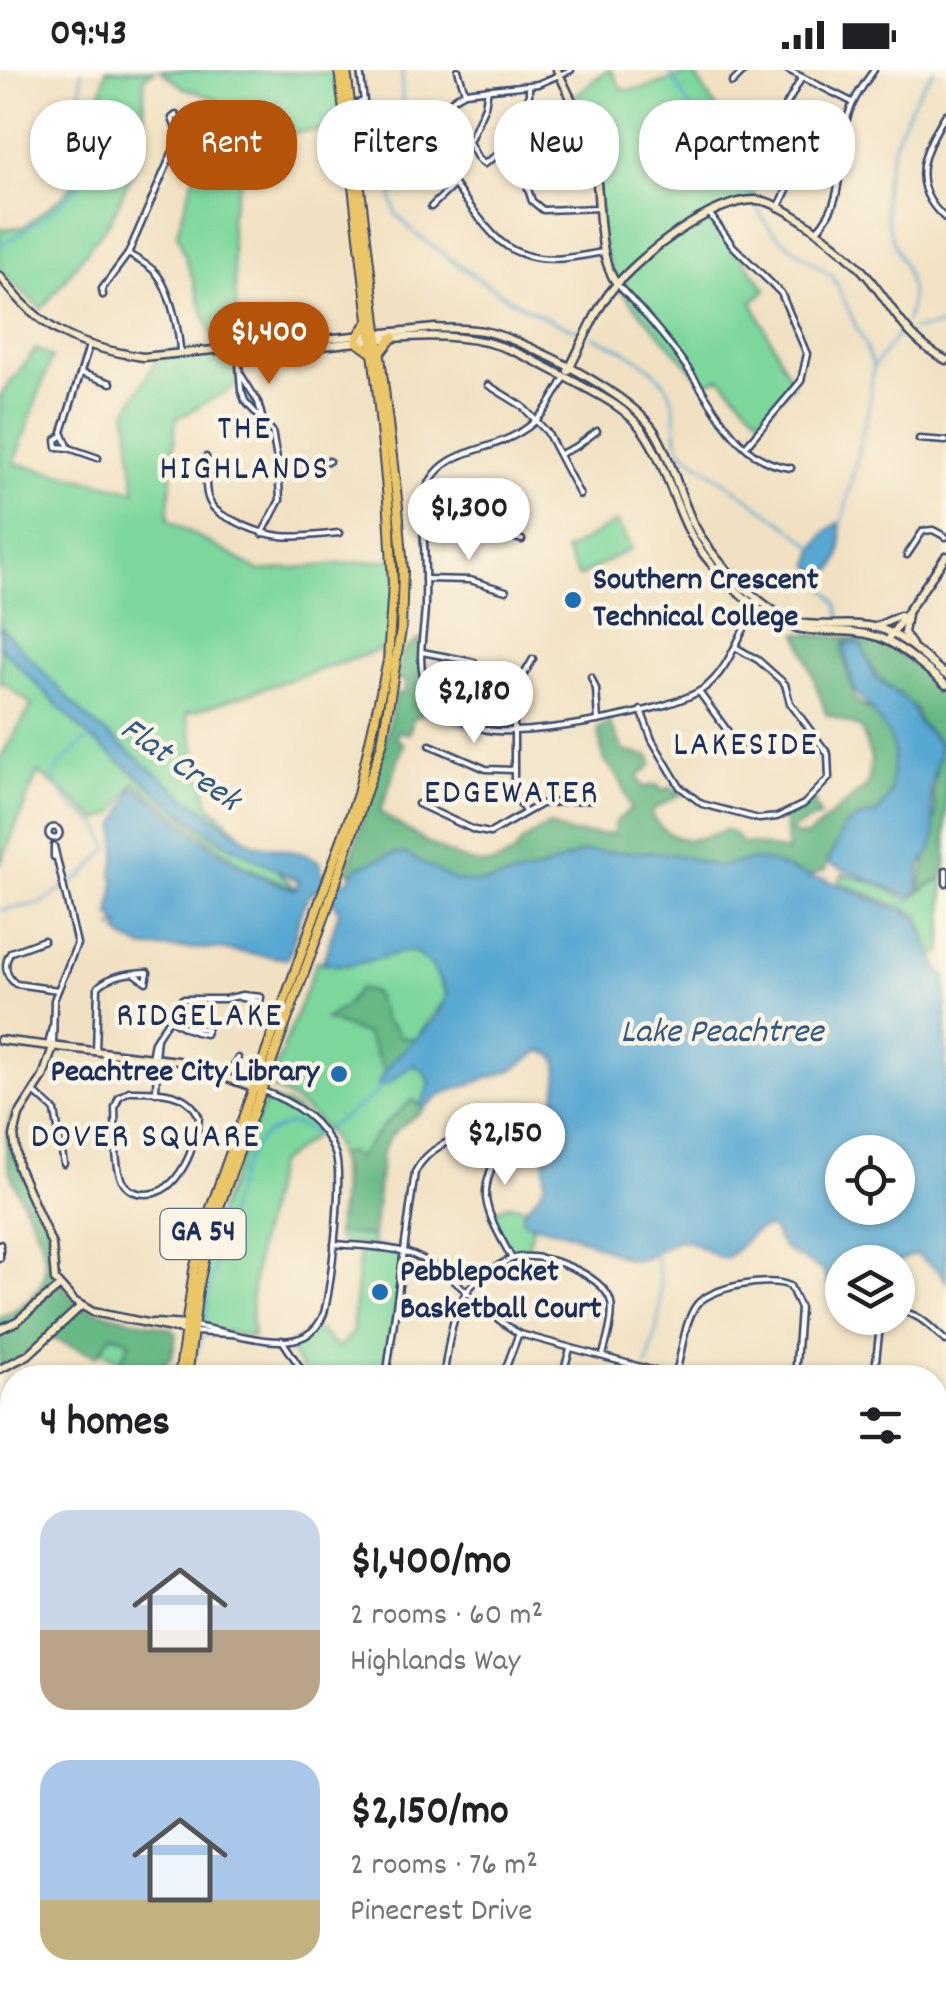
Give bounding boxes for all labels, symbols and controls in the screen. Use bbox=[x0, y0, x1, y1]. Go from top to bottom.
text: 09:43 bbox=[50, 8, 127, 63]
chip: Buy bbox=[30, 100, 146, 190]
chip: Rent bbox=[166, 100, 297, 190]
chip: Filters bbox=[317, 100, 474, 190]
chip: New bbox=[494, 100, 619, 190]
chip: Apartment bbox=[639, 100, 855, 190]
pin: $1,400 bbox=[188, 302, 350, 387]
text: $1,400 bbox=[230, 311, 308, 357]
district label: THE HIGHLANDS bbox=[159, 406, 331, 496]
pin: $1,300 bbox=[388, 478, 550, 563]
text: $1,300 bbox=[430, 487, 508, 533]
place label: Southern Crescent Technical College bbox=[593, 559, 819, 642]
marker: Southern Crescent Technical College bbox=[562, 589, 584, 611]
pin: $2,180 bbox=[393, 661, 555, 746]
text: $2,180 bbox=[437, 670, 511, 716]
water label: Flat Creek bbox=[109, 706, 252, 828]
district label: LAKESIDE bbox=[673, 722, 819, 772]
district label: EDGEWATER bbox=[424, 770, 600, 820]
district label: RIDGELAKE bbox=[116, 993, 284, 1043]
water label: Lake Peachtree bbox=[620, 1009, 825, 1059]
place label: Peachtree City Library bbox=[50, 1051, 320, 1097]
marker: Peachtree City Library bbox=[328, 1063, 350, 1085]
pin: $2,150 bbox=[424, 1103, 586, 1188]
text: $2,150 bbox=[467, 1112, 543, 1158]
district label: DOVER SQUARE bbox=[31, 1114, 261, 1164]
map controls bbox=[825, 1135, 915, 1335]
button: locate bbox=[825, 1135, 915, 1225]
road number: GA 54 bbox=[160, 1209, 246, 1259]
button: layers bbox=[825, 1245, 915, 1335]
place label: Pebblepocket Basketball Court bbox=[400, 1251, 602, 1334]
marker: Pebblepocket Basketball Court bbox=[369, 1281, 391, 1303]
text: 4 homes bbox=[40, 1395, 170, 1455]
icon: filters bbox=[853, 1398, 908, 1453]
text: $1,400/mo bbox=[350, 1534, 511, 1594]
icon: home bbox=[120, 1550, 240, 1670]
text: 2 rooms · 60 m² bbox=[350, 1594, 543, 1640]
text: Highlands Way bbox=[350, 1640, 520, 1686]
text: $2,150/mo bbox=[350, 1784, 509, 1844]
icon: home bbox=[120, 1800, 240, 1920]
text: 2 rooms · 76 m² bbox=[350, 1844, 538, 1890]
text: Pinecrest Drive bbox=[350, 1890, 532, 1936]

